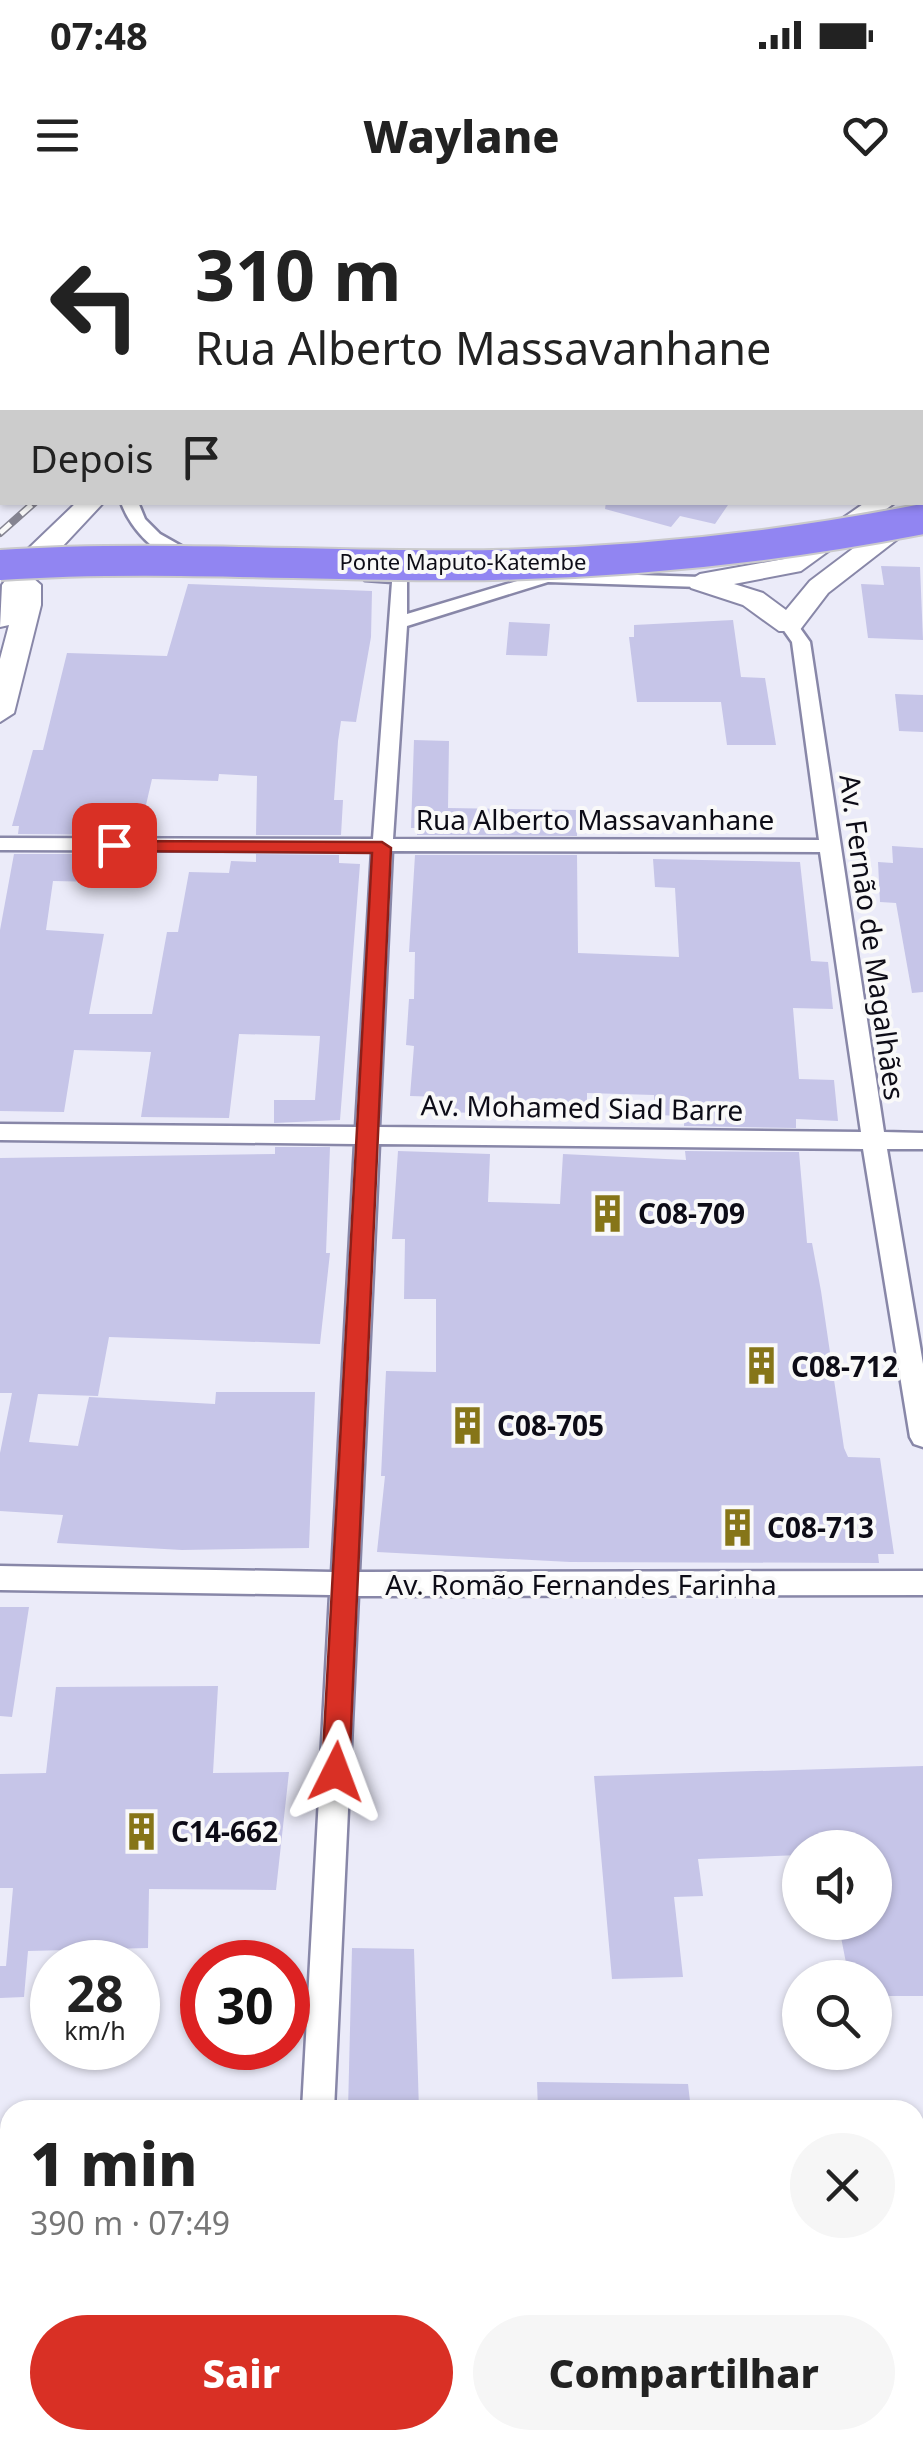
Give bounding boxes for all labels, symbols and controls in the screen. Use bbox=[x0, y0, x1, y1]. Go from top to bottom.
text: 07:48 bbox=[50, 9, 148, 61]
text: Waylane bbox=[363, 105, 560, 166]
icon: menu bbox=[30, 108, 85, 163]
icon: heart bbox=[838, 108, 893, 163]
text: 310 m bbox=[195, 226, 402, 322]
icon: left bbox=[30, 240, 160, 370]
text: Rua Alberto Massavanhane bbox=[195, 317, 772, 378]
icon: arrive bbox=[174, 430, 229, 485]
text: Depois bbox=[30, 432, 154, 484]
street label: Ponte Maputo-Katembe bbox=[340, 546, 586, 576]
street label: Av. Fernão de Magalhães bbox=[831, 772, 915, 1102]
street label: Rua Alberto Massavanhane bbox=[416, 800, 774, 838]
pin bbox=[72, 803, 157, 888]
icon: arrive bbox=[87, 818, 142, 873]
street label: Av. Mohamed Siad Barre bbox=[420, 1085, 744, 1129]
building icon: C08-709 bbox=[587, 1192, 629, 1234]
place label: C08-709 bbox=[638, 1194, 745, 1232]
building icon: C08-712 bbox=[740, 1345, 782, 1387]
place label: C08-712 bbox=[791, 1347, 898, 1385]
building icon: C08-705 bbox=[446, 1404, 488, 1446]
place label: C08-705 bbox=[497, 1406, 604, 1444]
building icon: C08-713 bbox=[716, 1506, 758, 1548]
place label: C08-713 bbox=[767, 1508, 874, 1546]
street label: Av. Romão Fernandes Farinha bbox=[385, 1565, 777, 1603]
position arrow bbox=[284, 1720, 388, 1824]
building icon: C14-662 bbox=[120, 1810, 162, 1852]
place label: C14-662 bbox=[171, 1812, 278, 1850]
map controls bbox=[782, 1830, 892, 2070]
button: sound bbox=[782, 1830, 892, 1940]
speed limit sign: 30 bbox=[180, 1940, 310, 2070]
text: 28 bbox=[66, 1959, 124, 2027]
button: search bbox=[782, 1960, 892, 2070]
text: km/h bbox=[64, 2013, 126, 2047]
text: 1 min bbox=[30, 2122, 198, 2204]
button: close bbox=[790, 2133, 895, 2238]
text: 390 m · 07:49 bbox=[30, 2201, 230, 2244]
button: Sair bbox=[30, 2315, 453, 2430]
button: Compartilhar bbox=[473, 2315, 895, 2430]

